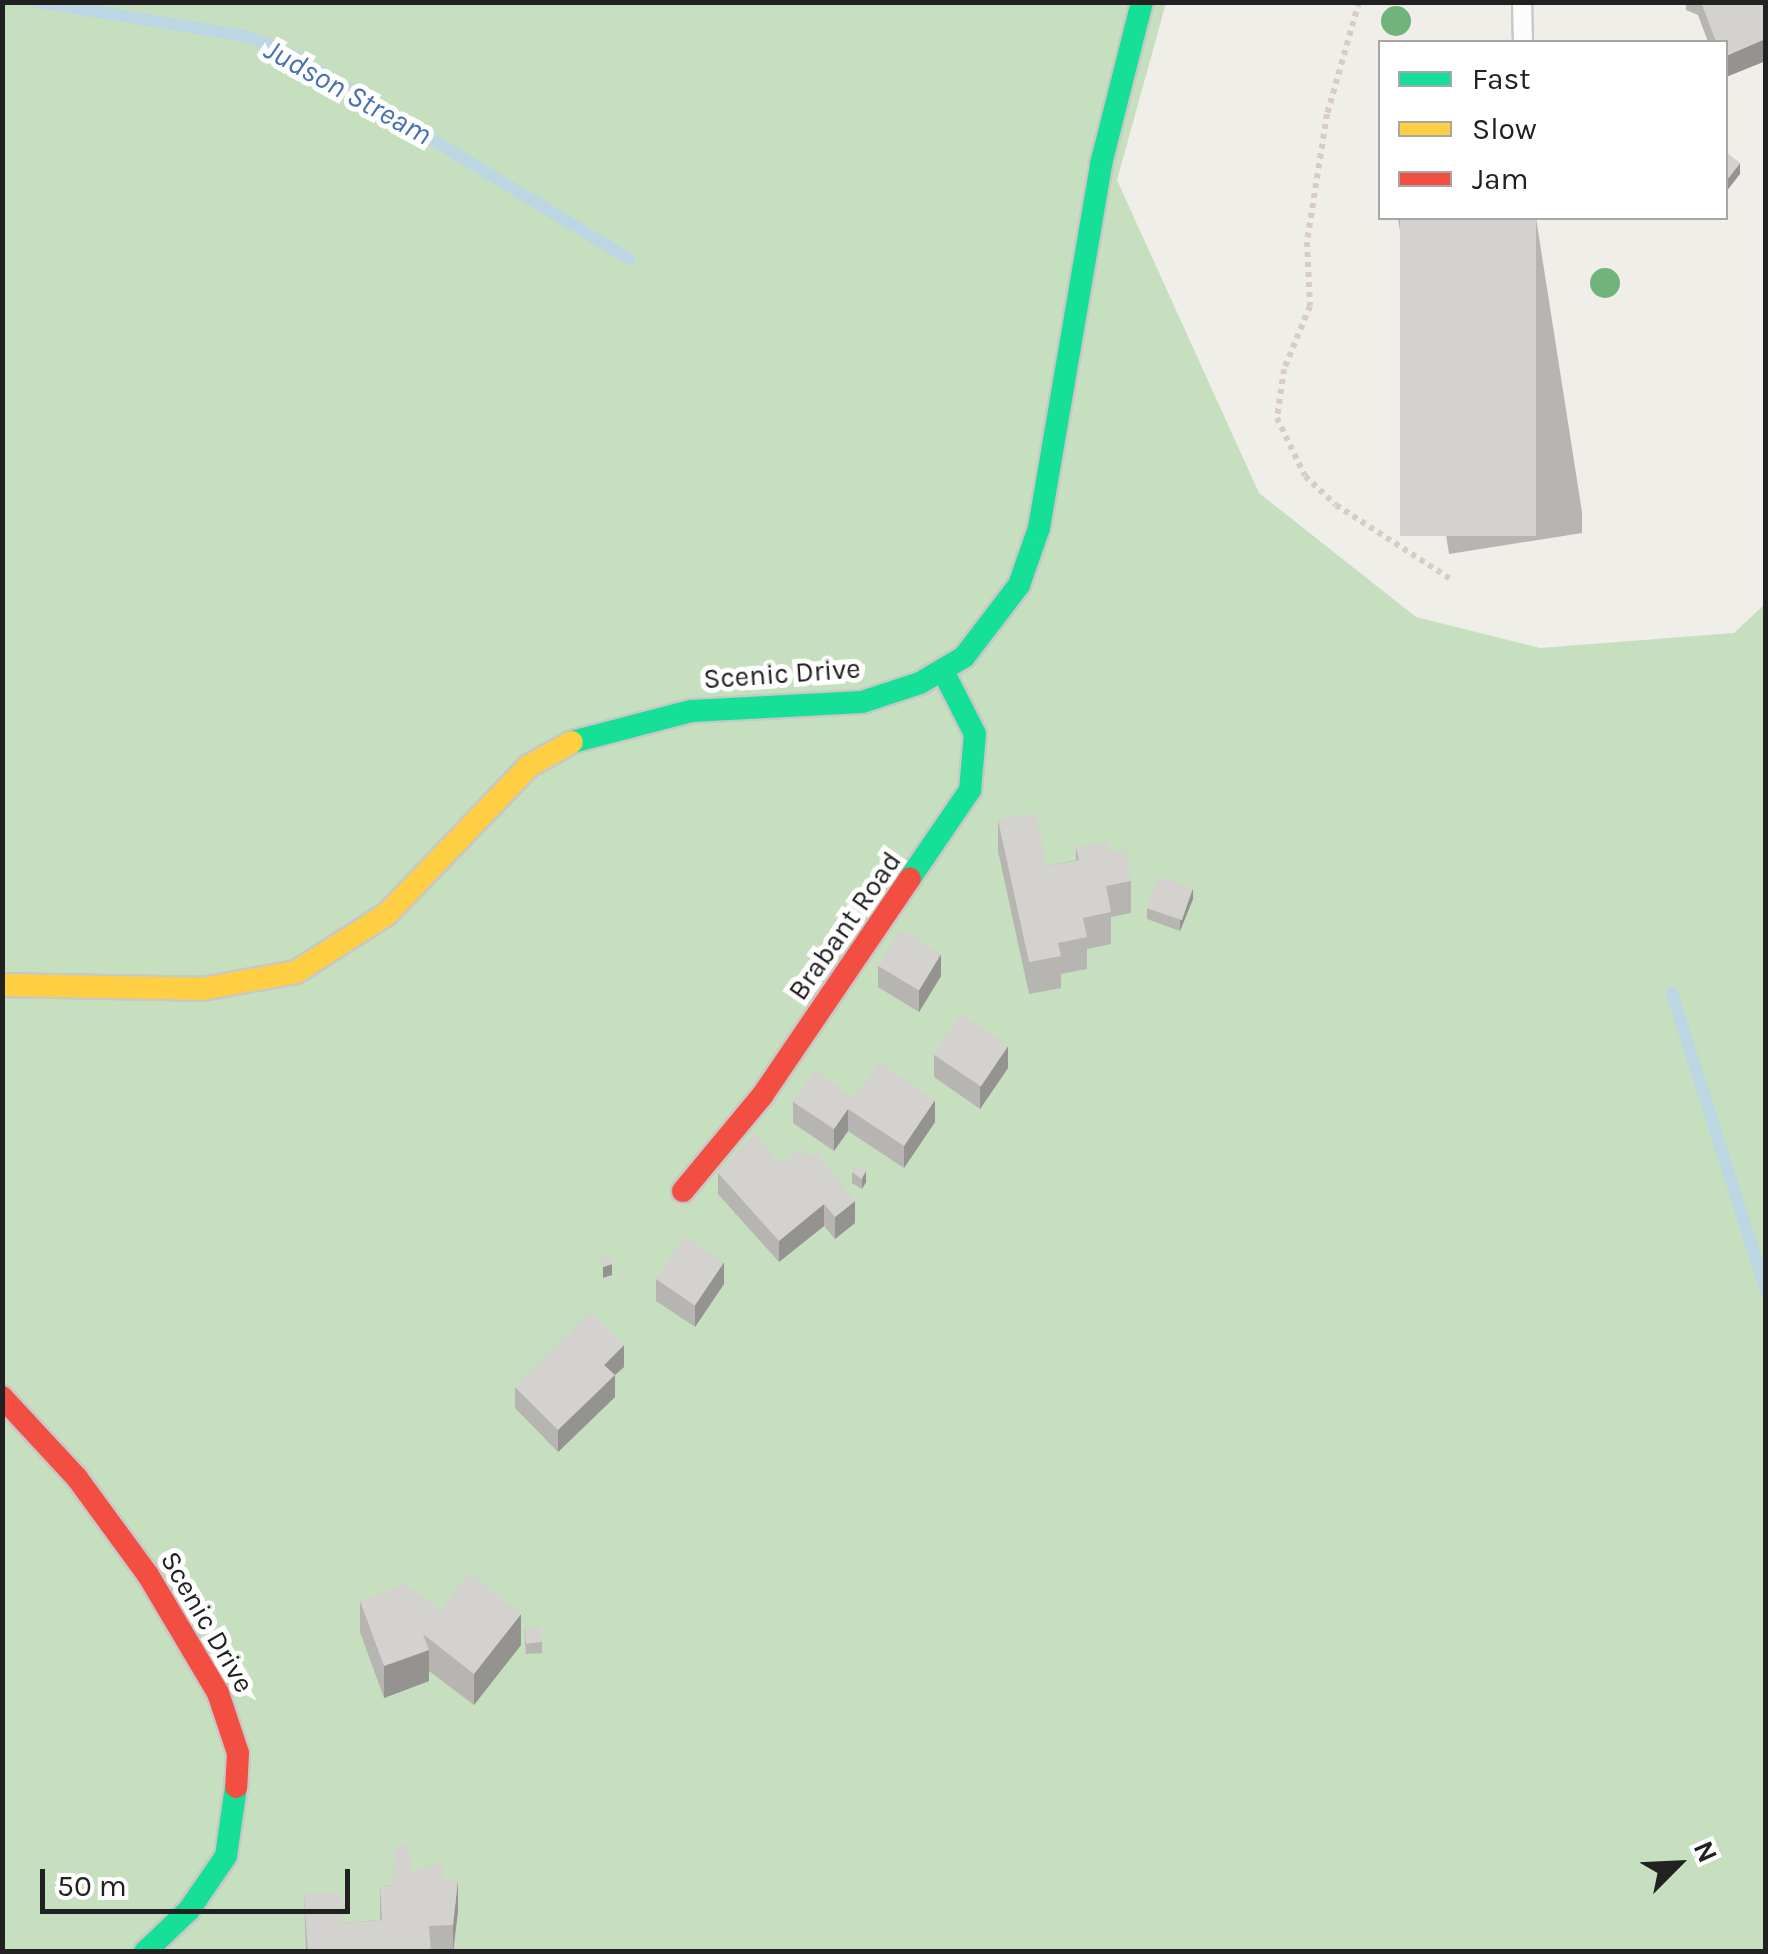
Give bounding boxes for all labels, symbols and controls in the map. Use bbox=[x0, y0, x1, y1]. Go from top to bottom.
water label: Judson Stream bbox=[258, 31, 438, 153]
legend bbox=[1378, 40, 1728, 220]
text: Fast bbox=[1472, 61, 1531, 97]
text: Slow bbox=[1472, 111, 1537, 147]
text: Jam bbox=[1472, 161, 1529, 197]
street label: Scenic Drive bbox=[702, 652, 862, 696]
street label: Brabant Road bbox=[781, 845, 909, 1007]
street label: Scenic Drive bbox=[153, 1545, 261, 1699]
north arrow bbox=[1628, 1814, 1728, 1914]
text: N bbox=[1687, 1836, 1725, 1867]
scale bar bbox=[45, 1849, 355, 1911]
text: 50 m bbox=[57, 1868, 127, 1904]

